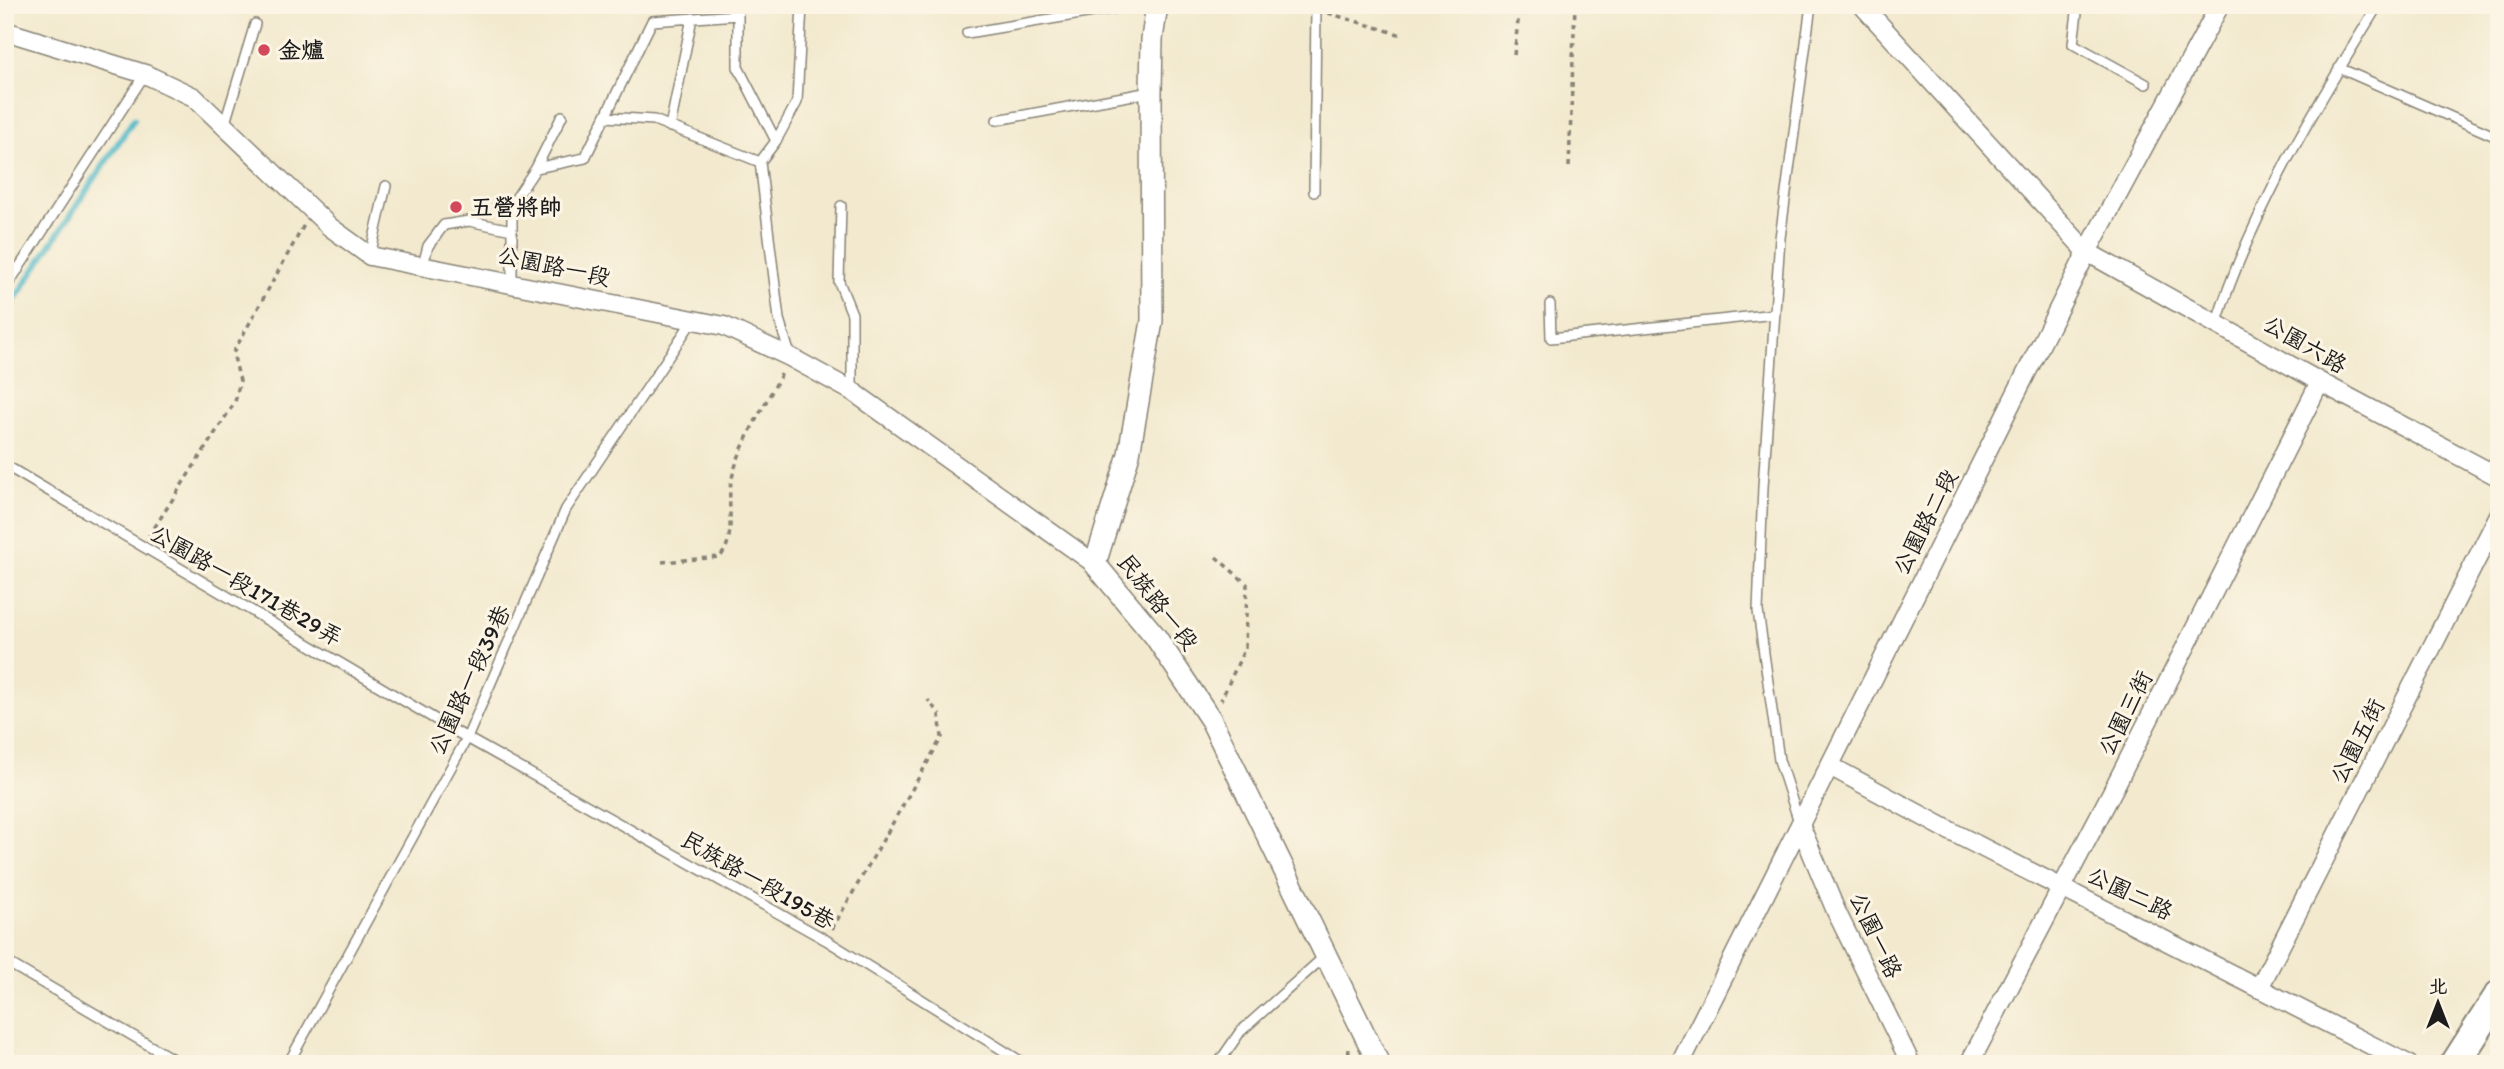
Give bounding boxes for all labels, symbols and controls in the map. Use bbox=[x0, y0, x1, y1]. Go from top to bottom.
place label: 金爐 bbox=[278, 36, 325, 64]
marker: 金爐 bbox=[256, 42, 272, 58]
place label: 五營將帥 bbox=[470, 193, 562, 221]
marker: 五營將帥 bbox=[448, 199, 464, 215]
street label: 公園路一段 bbox=[495, 240, 613, 292]
street label: 公園六路 bbox=[2258, 309, 2352, 379]
street label: 公園路二段 bbox=[1886, 464, 1964, 580]
street label: 公園路一段171巷29弄 bbox=[145, 518, 347, 652]
street label: 民族路一段 bbox=[1112, 548, 1204, 656]
street label: 公園路一段39巷 bbox=[422, 600, 516, 760]
street label: 公園三街 bbox=[2092, 666, 2158, 760]
street label: 公園五街 bbox=[2324, 694, 2390, 788]
street label: 民族路一段195巷 bbox=[676, 825, 841, 936]
street label: 公園二路 bbox=[2083, 860, 2177, 926]
street label: 公園一路 bbox=[1844, 887, 1908, 983]
north arrow bbox=[2402, 968, 2472, 1038]
text: 北 bbox=[2428, 975, 2448, 998]

